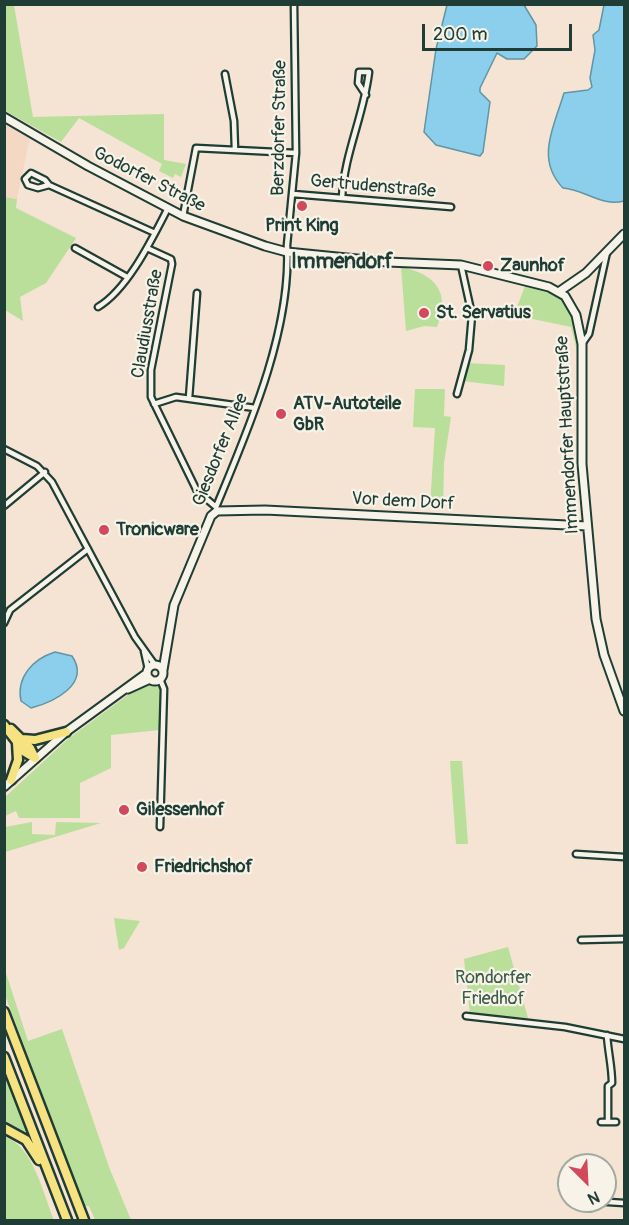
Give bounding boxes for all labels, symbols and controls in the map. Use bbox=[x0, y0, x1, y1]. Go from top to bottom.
scale bar bbox=[425, 12, 575, 50]
text: 200 m bbox=[433, 23, 488, 46]
street label: Berzdorfer Straße bbox=[268, 60, 292, 196]
street label: Godorfer Straße bbox=[89, 142, 209, 218]
street label: Gertrudenstraße bbox=[309, 171, 437, 203]
marker: Print King bbox=[295, 199, 309, 213]
place label: Print King bbox=[265, 215, 339, 237]
district label: Immendorf bbox=[291, 250, 393, 276]
place label: Zaunhof bbox=[500, 255, 565, 277]
marker: Zaunhof bbox=[481, 259, 495, 273]
street label: Claudiusstraße bbox=[128, 268, 168, 380]
place label: St. Servatius bbox=[436, 302, 531, 324]
marker: St. Servatius bbox=[417, 306, 431, 320]
street label: Immendorfer Hauptstraße bbox=[552, 335, 584, 535]
street label: Giesdorfer Allee bbox=[189, 390, 253, 510]
place label: ATV-Autoteile GbR bbox=[293, 393, 401, 436]
marker: ATV-Autoteile GbR bbox=[274, 407, 288, 421]
street label: Vor dem Dorf bbox=[351, 489, 455, 515]
place label: Tronicware bbox=[116, 519, 199, 541]
marker: Tronicware bbox=[97, 523, 111, 537]
place label: Gilessenhof bbox=[136, 799, 225, 821]
marker: Gilessenhof bbox=[117, 803, 131, 817]
place label: Friedrichshof bbox=[154, 856, 253, 878]
marker: Friedrichshof bbox=[135, 860, 149, 874]
park label: Rondorfer Friedhof bbox=[455, 967, 531, 1010]
north arrow bbox=[557, 1153, 617, 1213]
text: N bbox=[585, 1186, 603, 1209]

